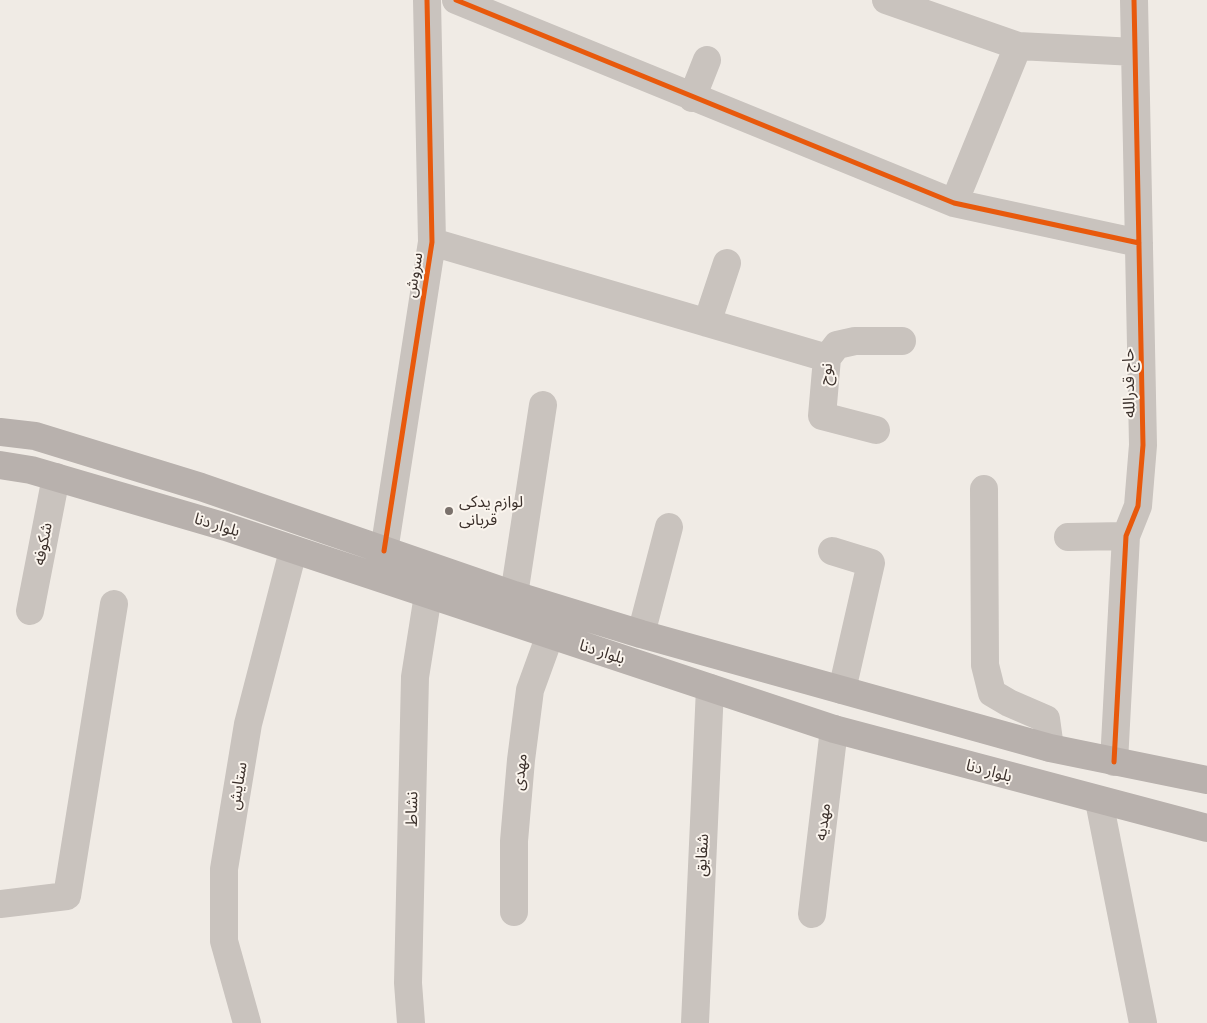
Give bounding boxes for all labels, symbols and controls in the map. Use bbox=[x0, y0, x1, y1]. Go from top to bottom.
street label: سروش bbox=[401, 251, 427, 299]
street label: حاج قدرالله bbox=[1119, 348, 1139, 418]
street label: نوح bbox=[815, 362, 837, 386]
place label: لوازم یدکی قربانی bbox=[459, 492, 523, 530]
marker: لوازم یدکی قربانی bbox=[443, 505, 455, 517]
street label: بلوار دنا bbox=[192, 509, 242, 541]
street label: شکوفه bbox=[29, 521, 57, 567]
street label: بلوار دنا bbox=[577, 636, 627, 668]
street label: مهدی bbox=[509, 753, 531, 791]
street label: بلوار دنا bbox=[964, 756, 1014, 786]
street label: ستایش bbox=[225, 761, 251, 811]
street label: نشاط bbox=[402, 791, 422, 827]
street label: مهدیه bbox=[811, 802, 835, 842]
street label: شقایق bbox=[691, 833, 713, 877]

